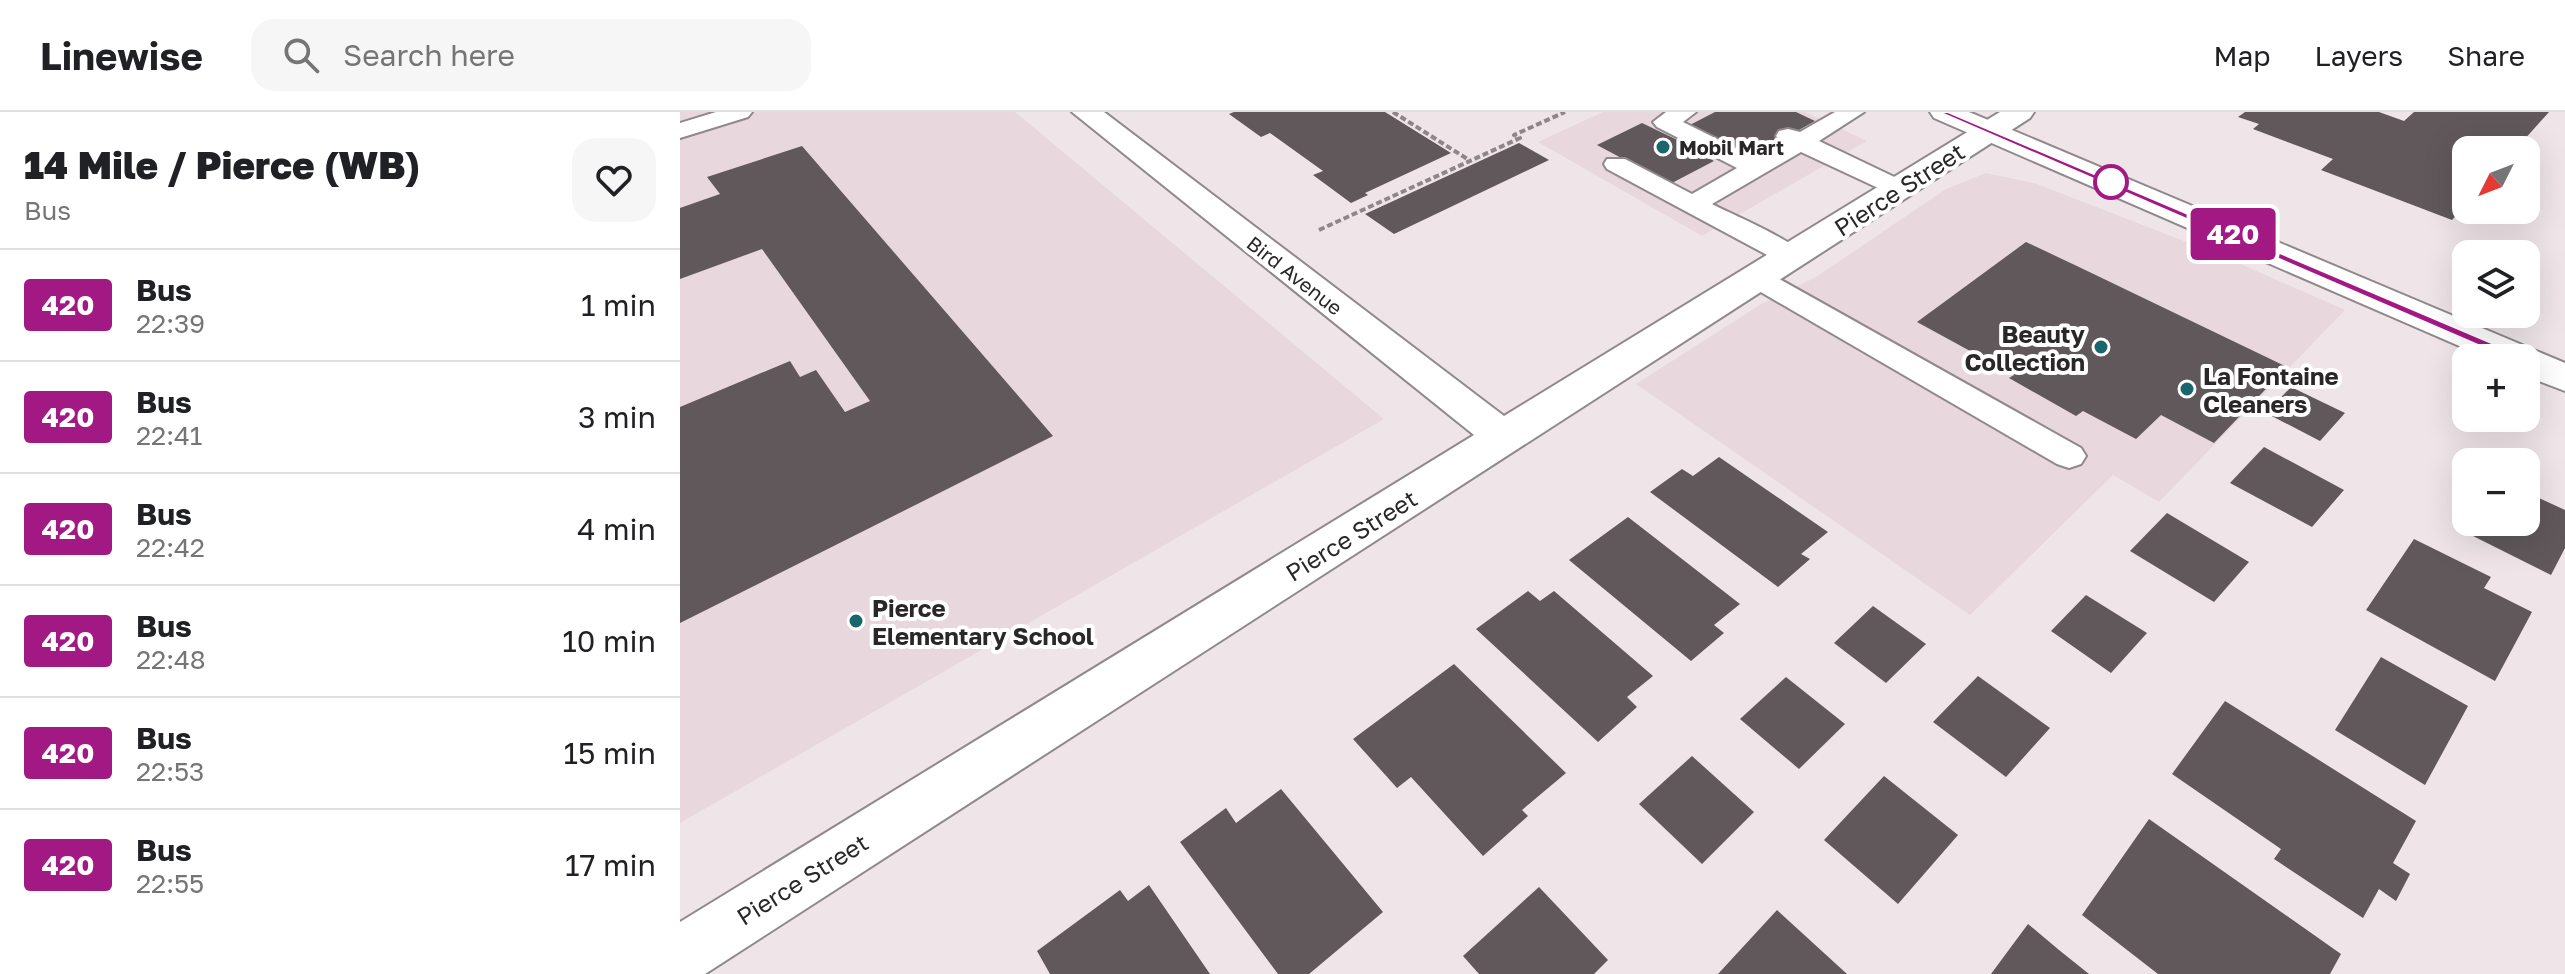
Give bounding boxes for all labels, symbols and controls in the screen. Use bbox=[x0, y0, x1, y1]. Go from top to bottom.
search box bbox=[251, 19, 811, 91]
text: Linewise bbox=[40, 33, 203, 78]
icon: search bbox=[279, 33, 323, 77]
text: Search here bbox=[343, 37, 515, 73]
text: Map bbox=[2213, 39, 2271, 72]
text: Layers bbox=[2315, 39, 2403, 72]
text: Share bbox=[2447, 39, 2525, 72]
place label: Mobil Mart bbox=[1679, 135, 1784, 159]
street label: Pierce Street bbox=[1829, 136, 1969, 242]
north arrow bbox=[2452, 136, 2540, 224]
map controls bbox=[2452, 136, 2540, 536]
button: heart bbox=[572, 138, 656, 222]
marker: Mobil Mart bbox=[1654, 138, 1672, 156]
text: 14 Mile / Pierce (WB) bbox=[24, 142, 420, 187]
unlabelled marker bbox=[2094, 165, 2128, 199]
text: Bus bbox=[24, 195, 71, 226]
line badge: 420 bbox=[2187, 208, 2279, 260]
text: 420 bbox=[2207, 217, 2259, 250]
street label: Bird Avenue bbox=[1243, 230, 1347, 320]
button: layers bbox=[2452, 240, 2540, 328]
text: Bus bbox=[136, 272, 192, 308]
text: 1 min bbox=[581, 287, 656, 323]
text: 420 bbox=[42, 288, 94, 321]
text: 22:39 bbox=[136, 308, 205, 339]
place label: Beauty Collection bbox=[1965, 319, 2086, 376]
marker: Beauty Collection bbox=[2092, 338, 2110, 356]
button: + bbox=[2452, 344, 2540, 432]
place label: La Fontaine Cleaners bbox=[2203, 361, 2339, 418]
marker: La Fontaine Cleaners bbox=[2178, 380, 2196, 398]
text: Bus bbox=[136, 384, 192, 420]
text: 3 min bbox=[578, 399, 656, 435]
text: 420 bbox=[42, 400, 94, 433]
text: 22:41 bbox=[136, 420, 202, 451]
button: − bbox=[2452, 448, 2540, 536]
street label: Pierce Street bbox=[1280, 483, 1422, 587]
text: Bus bbox=[136, 496, 192, 532]
text: 4 min bbox=[577, 511, 656, 547]
text: 420 bbox=[42, 512, 94, 545]
text: 22:42 bbox=[136, 532, 205, 563]
place label: Pierce Elementary School bbox=[872, 593, 1094, 650]
text: Bus bbox=[136, 608, 192, 644]
marker: Pierce Elementary School bbox=[847, 612, 865, 630]
text: 10 min bbox=[562, 623, 656, 659]
text: 420 bbox=[42, 624, 94, 657]
text: 22:48 bbox=[136, 644, 206, 675]
text: Bus bbox=[136, 720, 192, 756]
text: 15 min bbox=[564, 735, 656, 771]
text: 420 bbox=[42, 736, 94, 769]
text: 22:53 bbox=[136, 756, 204, 787]
street label: Pierce Street bbox=[731, 827, 873, 931]
text: Bus bbox=[136, 832, 192, 868]
text: 17 min bbox=[565, 847, 656, 883]
text: 420 bbox=[42, 848, 94, 881]
text: 22:55 bbox=[136, 868, 204, 899]

